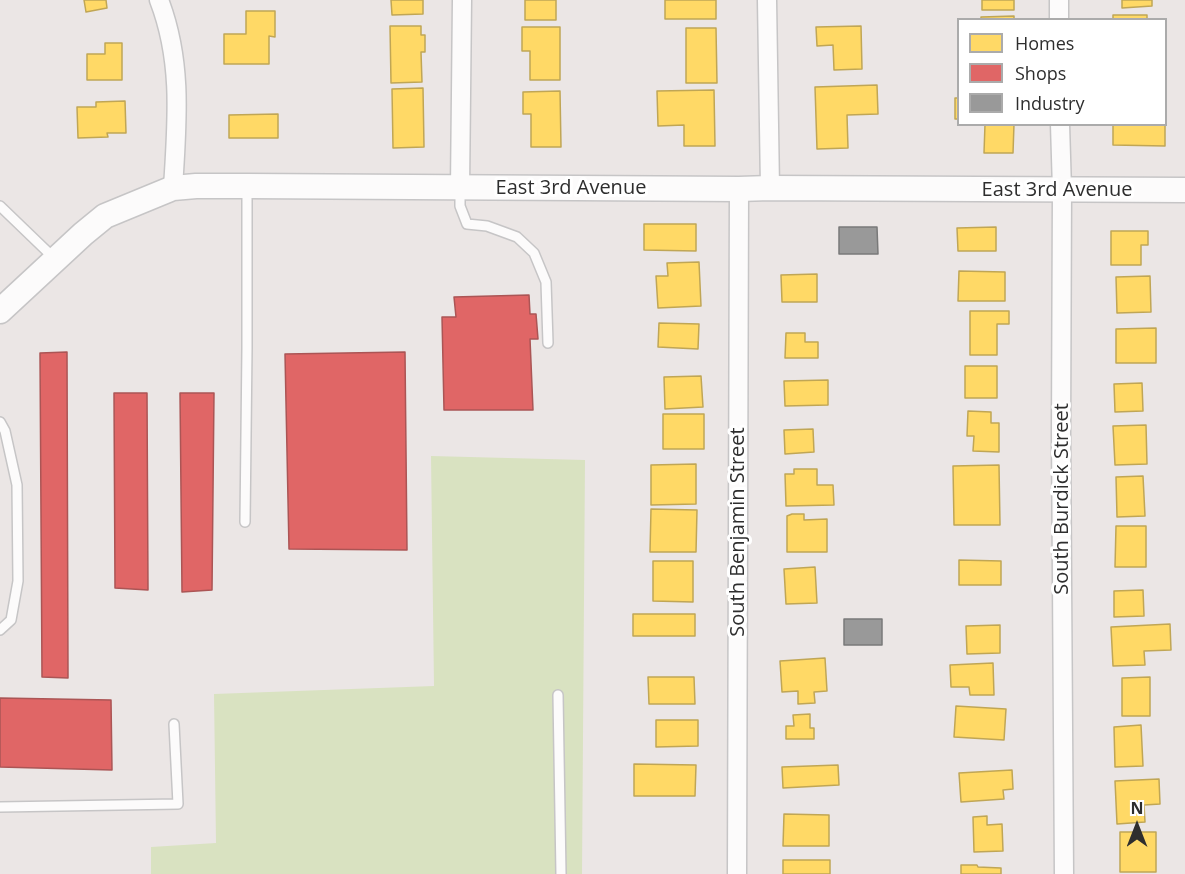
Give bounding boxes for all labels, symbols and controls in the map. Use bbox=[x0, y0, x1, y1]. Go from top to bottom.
legend bbox=[957, 18, 1167, 126]
text: Homes bbox=[1015, 31, 1074, 55]
text: Shops bbox=[1015, 61, 1066, 85]
text: Industry bbox=[1015, 91, 1085, 115]
street label: East 3rd Avenue bbox=[496, 176, 646, 200]
street label: East 3rd Avenue bbox=[982, 178, 1132, 202]
street label: South Burdick Street bbox=[1050, 403, 1074, 595]
street label: South Benjamin Street bbox=[726, 427, 750, 637]
north arrow bbox=[1107, 796, 1167, 856]
text: N bbox=[1130, 797, 1144, 819]

